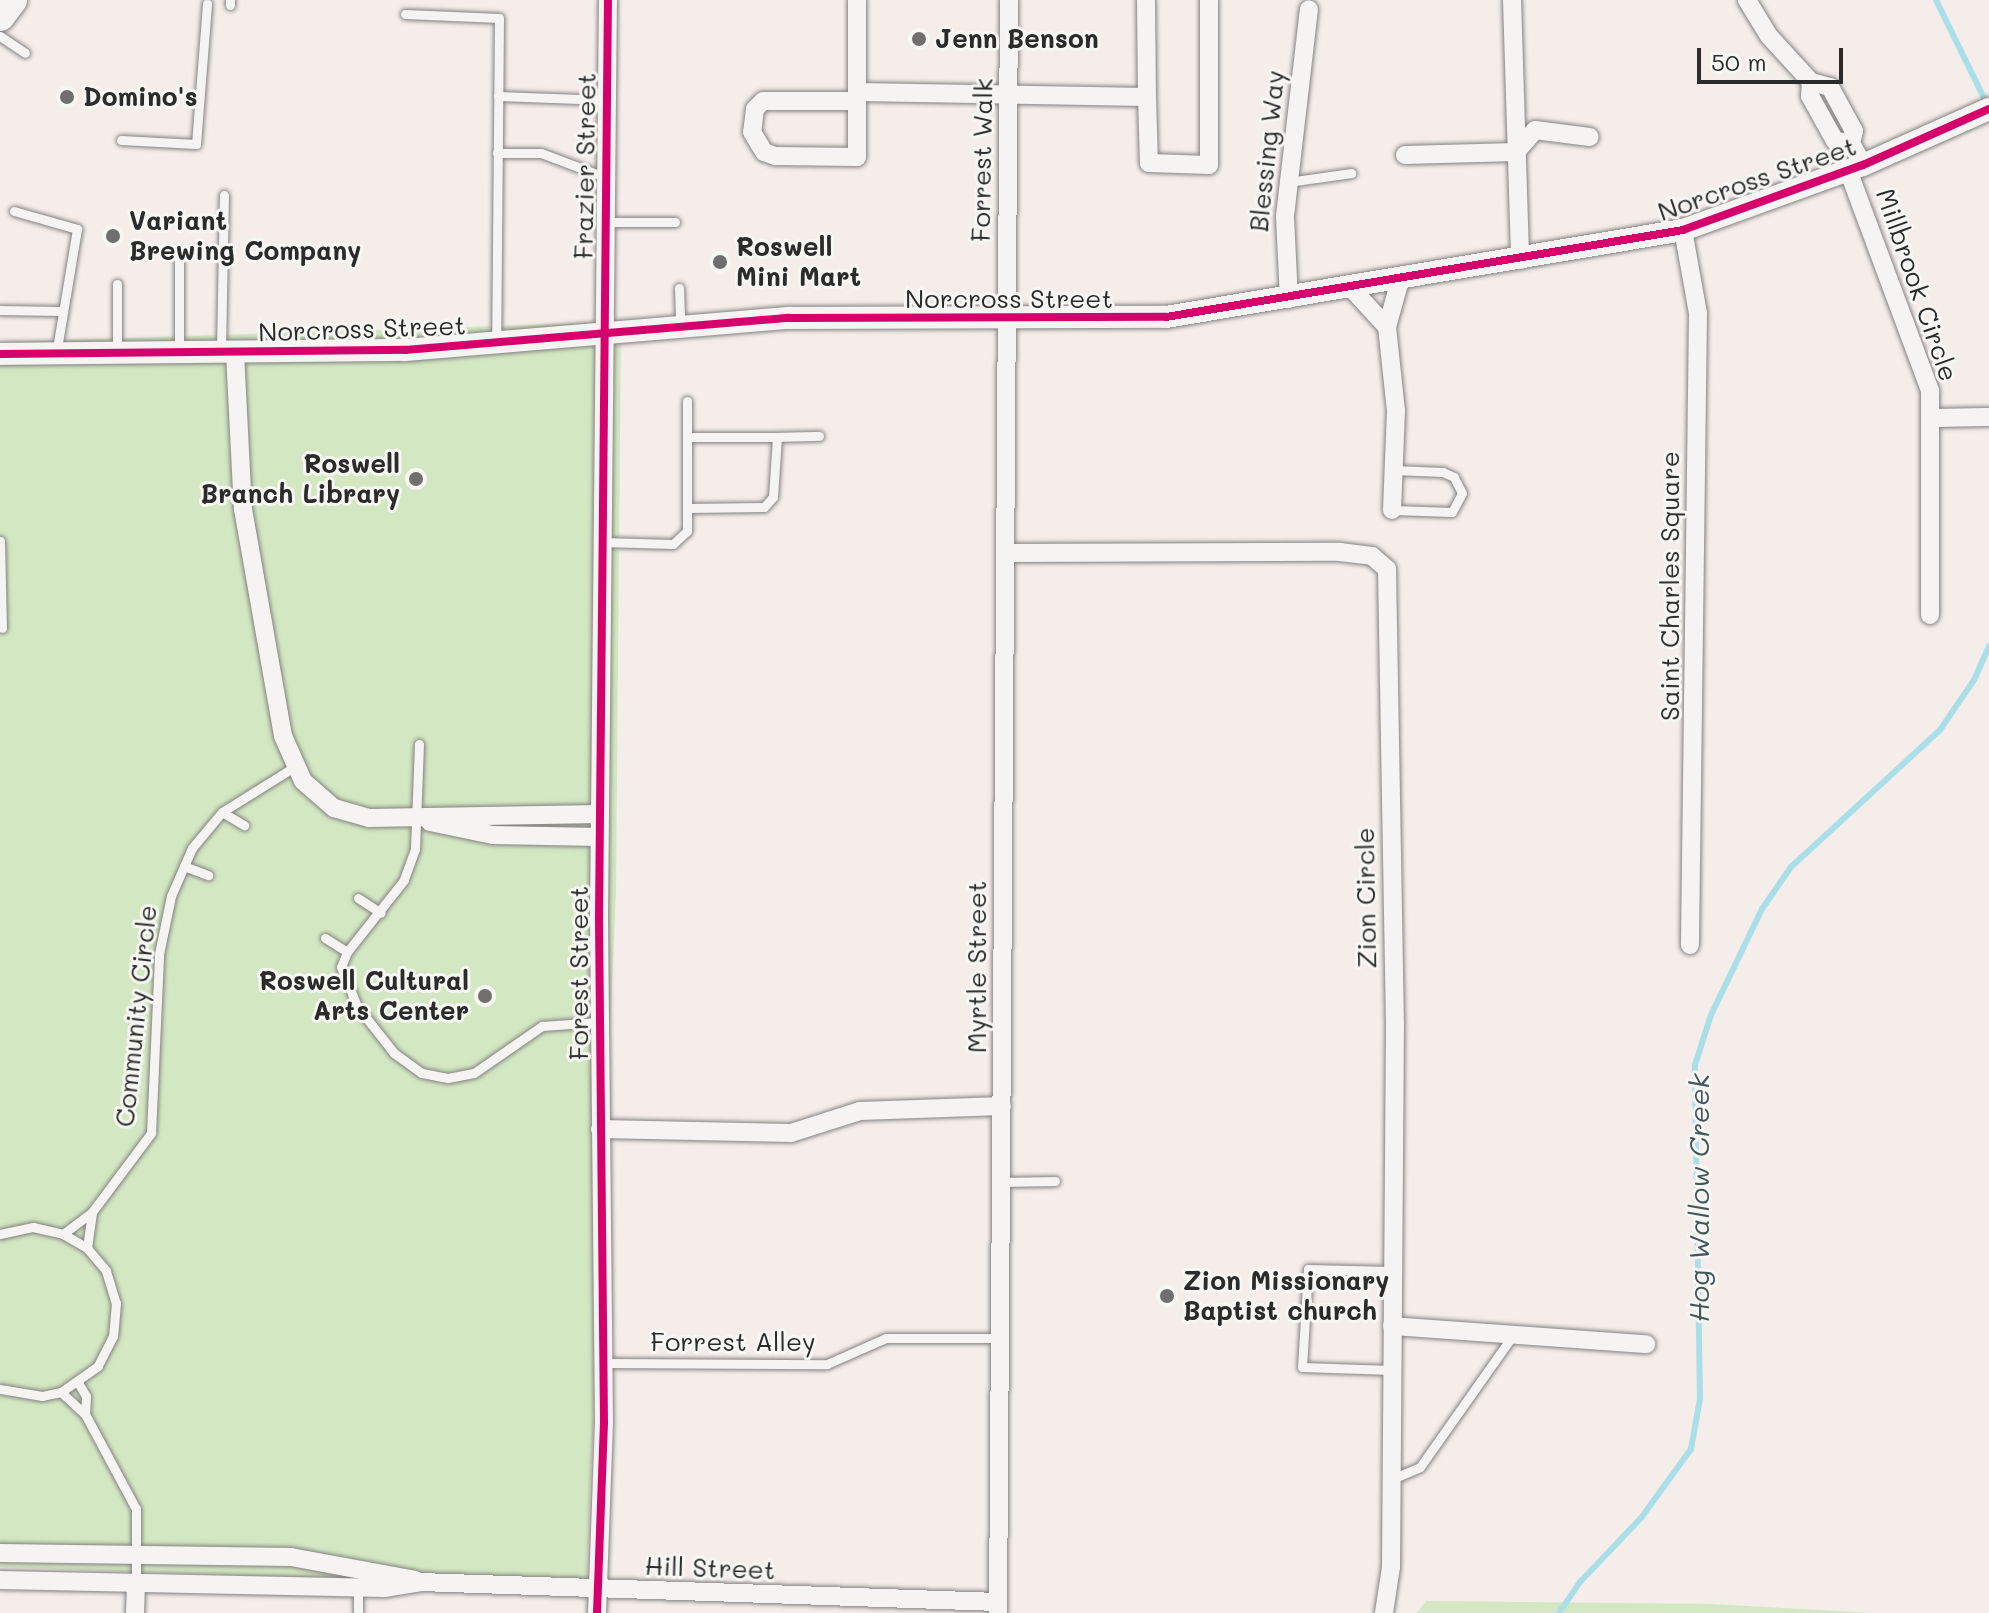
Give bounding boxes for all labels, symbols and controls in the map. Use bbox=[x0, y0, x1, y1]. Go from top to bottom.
place label: Jenn Benson bbox=[935, 23, 1099, 55]
marker: Jenn Benson bbox=[910, 30, 928, 48]
scale bar bbox=[1701, 32, 1847, 82]
text: 50 m bbox=[1711, 46, 1767, 77]
street label: Blessing Way bbox=[1243, 69, 1291, 233]
street label: Frazier Street bbox=[568, 73, 602, 259]
street label: Forrest Walk bbox=[965, 78, 999, 242]
place label: Domino's bbox=[83, 81, 198, 113]
marker: Domino's bbox=[58, 88, 76, 106]
street label: Norcross Street bbox=[1654, 130, 1860, 228]
street label: Millbrook Circle bbox=[1869, 185, 1965, 385]
place label: Variant Brewing Company bbox=[129, 205, 361, 266]
marker: Variant Brewing Company bbox=[104, 227, 122, 245]
place label: Roswell Mini Mart bbox=[736, 231, 861, 292]
marker: Roswell Mini Mart bbox=[711, 253, 729, 271]
street label: Norcross Street bbox=[905, 283, 1113, 315]
street label: Norcross Street bbox=[258, 310, 466, 348]
place label: Roswell Branch Library bbox=[200, 448, 400, 510]
street label: Saint Charles Square bbox=[1654, 451, 1686, 721]
marker: Roswell Branch Library bbox=[407, 470, 425, 488]
street label: Zion Circle bbox=[1349, 827, 1383, 969]
street label: Myrtle Street bbox=[961, 881, 993, 1053]
street label: Forest Street bbox=[563, 886, 595, 1060]
street label: Community Circle bbox=[109, 904, 163, 1128]
place label: Roswell Cultural Arts Center bbox=[259, 965, 469, 1026]
marker: Roswell Cultural Arts Center bbox=[476, 987, 494, 1005]
water label: Hog Wallow Creek bbox=[1681, 1074, 1715, 1322]
place label: Zion Missionary Baptist church bbox=[1183, 1265, 1389, 1326]
marker: Zion Missionary Baptist church bbox=[1158, 1287, 1176, 1305]
street label: Forrest Alley bbox=[650, 1326, 816, 1358]
street label: Hill Street bbox=[644, 1550, 776, 1586]

